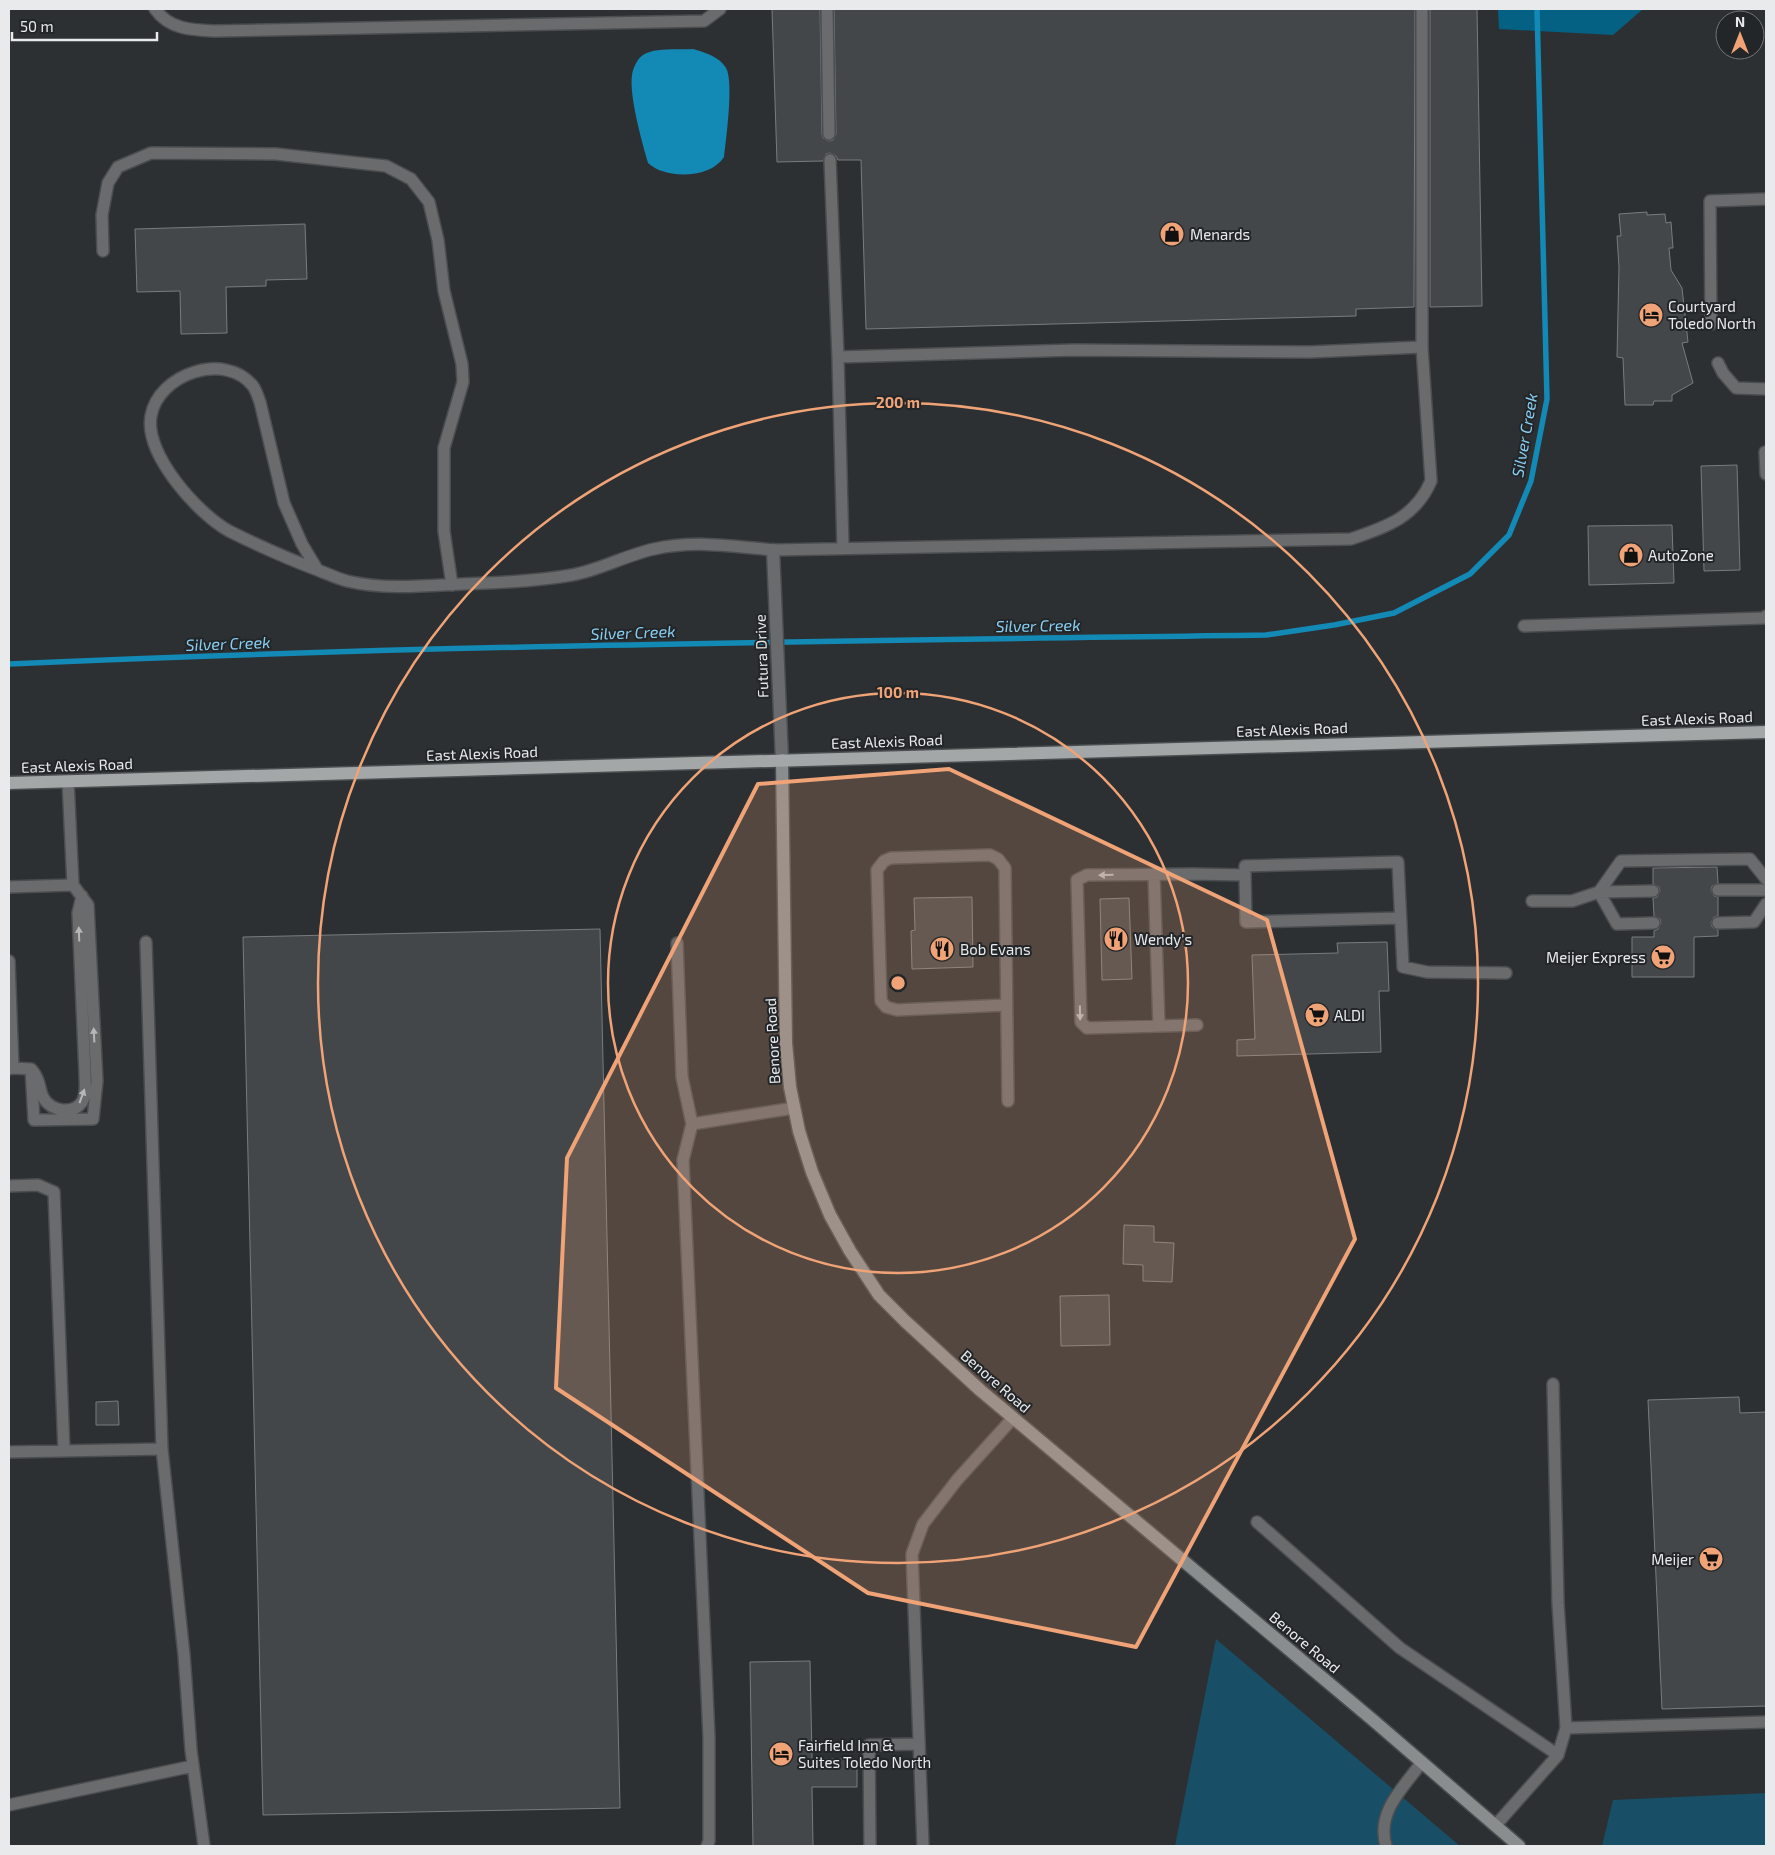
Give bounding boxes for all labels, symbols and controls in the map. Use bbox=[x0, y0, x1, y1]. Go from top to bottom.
scale bar bbox=[12, 10, 158, 42]
north arrow bbox=[1715, 10, 1765, 60]
text: N bbox=[1735, 13, 1745, 30]
text: 50 m bbox=[20, 17, 54, 35]
shop icon: Menards bbox=[1159, 221, 1185, 247]
place label: Menards bbox=[1190, 225, 1250, 243]
place label: Courtyard Toledo North bbox=[1668, 297, 1756, 332]
hotel icon: Courtyard Toledo North bbox=[1638, 302, 1664, 328]
water label: Silver Creek bbox=[1507, 392, 1541, 478]
text: 200 m bbox=[876, 393, 920, 411]
shop icon: AutoZone bbox=[1618, 542, 1644, 568]
place label: AutoZone bbox=[1648, 546, 1714, 564]
street label: Futura Drive bbox=[751, 614, 771, 698]
water label: Silver Creek bbox=[995, 615, 1081, 635]
water label: Silver Creek bbox=[590, 621, 676, 643]
water label: Silver Creek bbox=[185, 632, 271, 654]
text: 100 m bbox=[877, 683, 919, 701]
street label: East Alexis Road bbox=[1641, 707, 1753, 729]
street label: East Alexis Road bbox=[1236, 718, 1348, 740]
street label: East Alexis Road bbox=[831, 730, 943, 752]
street label: East Alexis Road bbox=[426, 742, 538, 764]
street label: East Alexis Road bbox=[21, 754, 133, 776]
one-way arrow bbox=[1097, 871, 1113, 879]
one-way arrow bbox=[75, 926, 83, 942]
restaurant icon: Wendy's bbox=[1103, 926, 1129, 952]
place label: Wendy's bbox=[1134, 930, 1192, 948]
restaurant icon: Bob Evans bbox=[929, 936, 955, 962]
place label: Bob Evans bbox=[960, 940, 1031, 958]
supermarket icon: Meijer Express bbox=[1650, 944, 1676, 970]
place label: Meijer Express bbox=[1546, 948, 1646, 967]
centre of rings bbox=[889, 974, 907, 992]
street label: Benore Road bbox=[761, 997, 783, 1085]
supermarket icon: ALDI bbox=[1304, 1002, 1330, 1028]
one-way arrow bbox=[1077, 1005, 1085, 1021]
place label: ALDI bbox=[1334, 1006, 1365, 1024]
one-way arrow bbox=[90, 1027, 98, 1043]
one-way arrow bbox=[78, 1088, 86, 1103]
street label: Benore Road bbox=[958, 1346, 1034, 1416]
supermarket icon: Meijer bbox=[1698, 1546, 1724, 1572]
place label: Meijer bbox=[1651, 1550, 1694, 1569]
street label: Benore Road bbox=[1266, 1607, 1344, 1677]
place label: Fairfield Inn & Suites Toledo North bbox=[798, 1736, 931, 1771]
hotel icon: Fairfield Inn & Suites Toledo North bbox=[768, 1741, 794, 1767]

